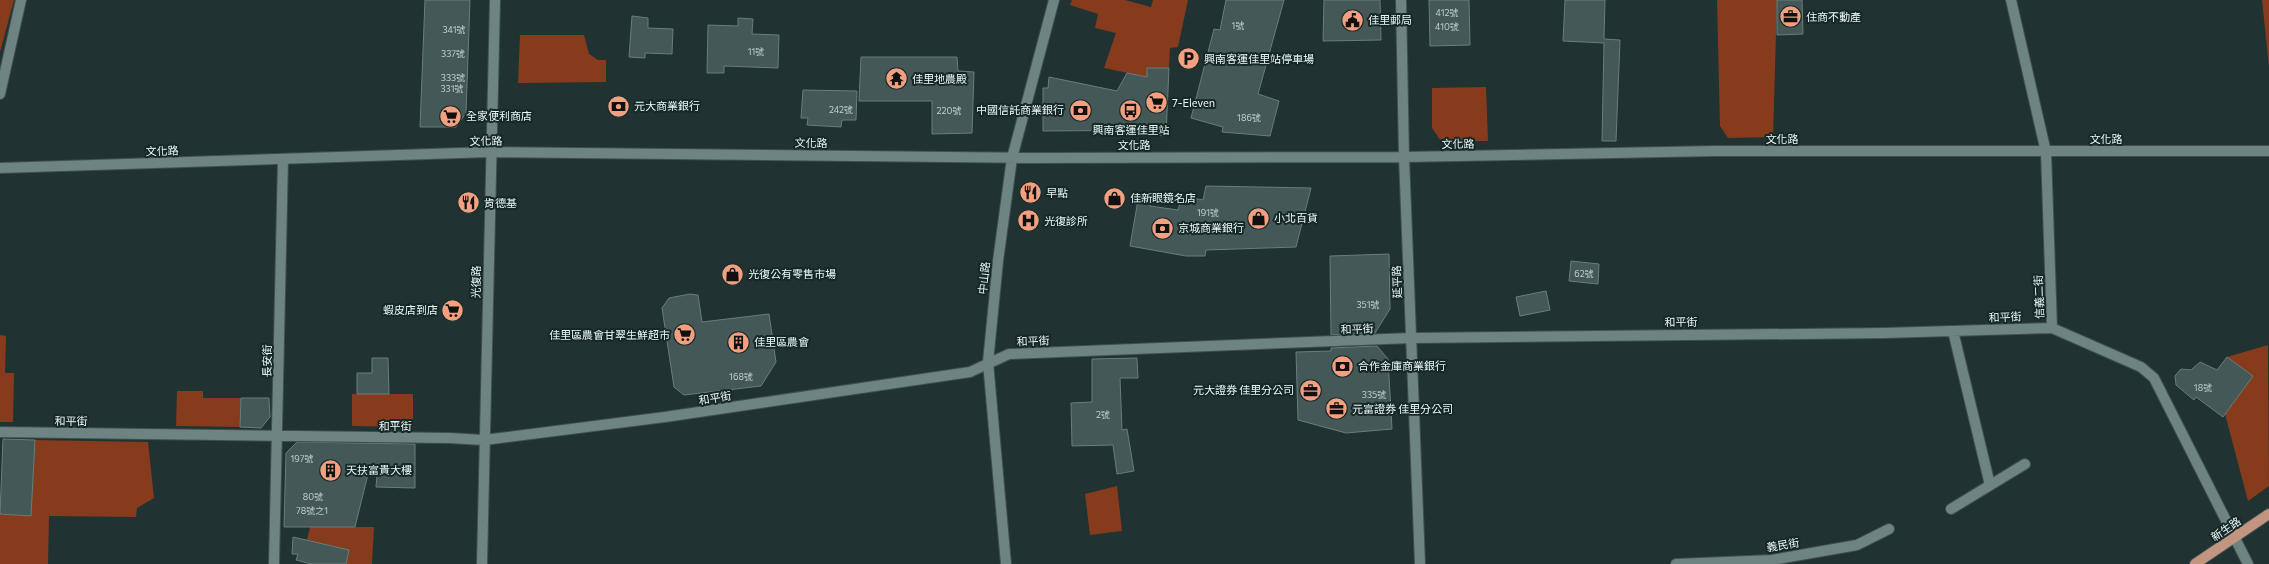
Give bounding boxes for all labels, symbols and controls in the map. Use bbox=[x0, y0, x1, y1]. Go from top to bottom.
office icon: 住商不動產 bbox=[1777, 4, 1803, 30]
public building icon: 佳里郵局 bbox=[1339, 7, 1365, 33]
house number: 412號 bbox=[1436, 7, 1458, 18]
place label: 住商不動產 bbox=[1806, 10, 1861, 23]
place label: 佳里郵局 bbox=[1368, 13, 1412, 26]
house number: 1號 bbox=[1232, 20, 1244, 31]
house number: 410號 bbox=[1435, 21, 1459, 32]
house number: 341號 bbox=[442, 24, 466, 35]
house number: 11號 bbox=[748, 46, 764, 57]
parking icon: 興南客運佳里站停車場 bbox=[1175, 46, 1201, 72]
house number: 337號 bbox=[441, 48, 465, 59]
place label: 興南客運佳里站停車場 bbox=[1204, 52, 1314, 65]
temple icon: 佳里地農殿 bbox=[883, 66, 909, 92]
house number: 333號 bbox=[441, 72, 465, 83]
place label: 佳里地農殿 bbox=[912, 72, 967, 85]
house number: 331號 bbox=[440, 83, 464, 94]
supermarket icon: 7-Eleven bbox=[1144, 90, 1170, 116]
bank icon: 元大商業銀行 bbox=[605, 93, 631, 119]
place label: 7-Eleven bbox=[1172, 96, 1215, 109]
bank icon: 中國信託商業銀行 bbox=[1067, 97, 1093, 123]
bus stop icon: 興南客運佳里站 bbox=[1118, 97, 1144, 123]
place label: 元大商業銀行 bbox=[634, 99, 700, 112]
supermarket icon: 全家便利商店 bbox=[438, 103, 464, 129]
place label: 中國信託商業銀行 bbox=[976, 103, 1064, 116]
house number: 242號 bbox=[829, 104, 853, 115]
house number: 220號 bbox=[937, 105, 961, 116]
place label: 全家便利商店 bbox=[466, 109, 532, 122]
house number: 186號 bbox=[1237, 112, 1261, 123]
place label: 興南客運佳里站 bbox=[1093, 123, 1170, 136]
street label: 文化路 bbox=[1766, 132, 1799, 145]
street label: 文化路 bbox=[2090, 132, 2123, 145]
street label: 文化路 bbox=[469, 134, 503, 147]
street label: 文化路 bbox=[794, 136, 828, 149]
street label: 文化路 bbox=[1441, 137, 1475, 150]
street label: 文化路 bbox=[1118, 138, 1151, 151]
street label: 文化路 bbox=[145, 143, 179, 158]
restaurant icon: 早點 bbox=[1018, 180, 1044, 206]
shop icon: 佳新眼鏡名店 bbox=[1102, 185, 1128, 211]
place label: 早點 bbox=[1046, 186, 1068, 199]
restaurant icon: 肯德基 bbox=[456, 190, 482, 216]
place label: 佳新眼鏡名店 bbox=[1130, 191, 1196, 204]
place label: 肯德基 bbox=[484, 196, 517, 209]
shop icon: 小北百貨 bbox=[1245, 205, 1271, 231]
house number: 191號 bbox=[1197, 207, 1219, 218]
hospital icon: 光復診所 bbox=[1016, 208, 1042, 234]
place label: 小北百貨 bbox=[1274, 211, 1318, 224]
place label: 光復診所 bbox=[1044, 214, 1088, 227]
bank icon: 京城商業銀行 bbox=[1150, 215, 1176, 241]
place label: 京城商業銀行 bbox=[1178, 221, 1244, 234]
shop icon: 光復公有零售市場 bbox=[719, 261, 745, 287]
street label: 中山路 bbox=[975, 261, 992, 295]
street label: 光復路 bbox=[469, 265, 482, 299]
street label: 延平路 bbox=[1389, 265, 1404, 299]
place label: 光復公有零售市場 bbox=[748, 267, 836, 280]
house number: 62號 bbox=[1574, 268, 1594, 279]
street label: 信義二街 bbox=[2031, 275, 2046, 319]
supermarket icon: 蝦皮店到店 bbox=[440, 297, 466, 323]
house number: 351號 bbox=[1356, 299, 1380, 310]
place label: 蝦皮店到店 bbox=[383, 303, 438, 316]
street label: 和平街 bbox=[1988, 309, 2022, 324]
street label: 和平街 bbox=[1664, 315, 1698, 328]
street label: 和平街 bbox=[1340, 321, 1374, 336]
supermarket icon: 佳里區農會甘翠生鮮超市 bbox=[672, 322, 698, 348]
place label: 佳里區農會甘翠生鮮超市 bbox=[549, 328, 670, 341]
building icon: 佳里區農會 bbox=[726, 329, 752, 355]
street label: 和平街 bbox=[1016, 333, 1050, 348]
place label: 佳里區農會 bbox=[754, 335, 809, 348]
street label: 長安街 bbox=[260, 344, 273, 378]
bank icon: 合作金庫商業銀行 bbox=[1330, 353, 1356, 379]
place label: 合作金庫商業銀行 bbox=[1358, 359, 1446, 372]
house number: 168號 bbox=[729, 371, 753, 382]
office icon: 元大證券 佳里分公司 bbox=[1297, 377, 1323, 403]
house number: 18號 bbox=[2194, 382, 2212, 393]
place label: 元大證券 佳里分公司 bbox=[1193, 383, 1294, 396]
street label: 和平街 bbox=[698, 389, 732, 407]
house number: 335號 bbox=[1362, 389, 1386, 400]
office icon: 元富證券 佳里分公司 bbox=[1323, 396, 1349, 422]
place label: 元富證券 佳里分公司 bbox=[1352, 402, 1453, 415]
house number: 2號 bbox=[1096, 409, 1110, 420]
street label: 和平街 bbox=[54, 414, 88, 427]
street label: 和平街 bbox=[379, 419, 412, 432]
house number: 197號 bbox=[290, 453, 314, 464]
building icon: 天扶富貴大樓 bbox=[318, 457, 344, 483]
place label: 天扶富貴大樓 bbox=[346, 463, 412, 476]
house number: 80號 bbox=[303, 491, 323, 502]
house number: 78號之1 bbox=[296, 505, 328, 516]
street label: 新生路 bbox=[2208, 514, 2243, 543]
street label: 義民街 bbox=[1766, 536, 1800, 554]

